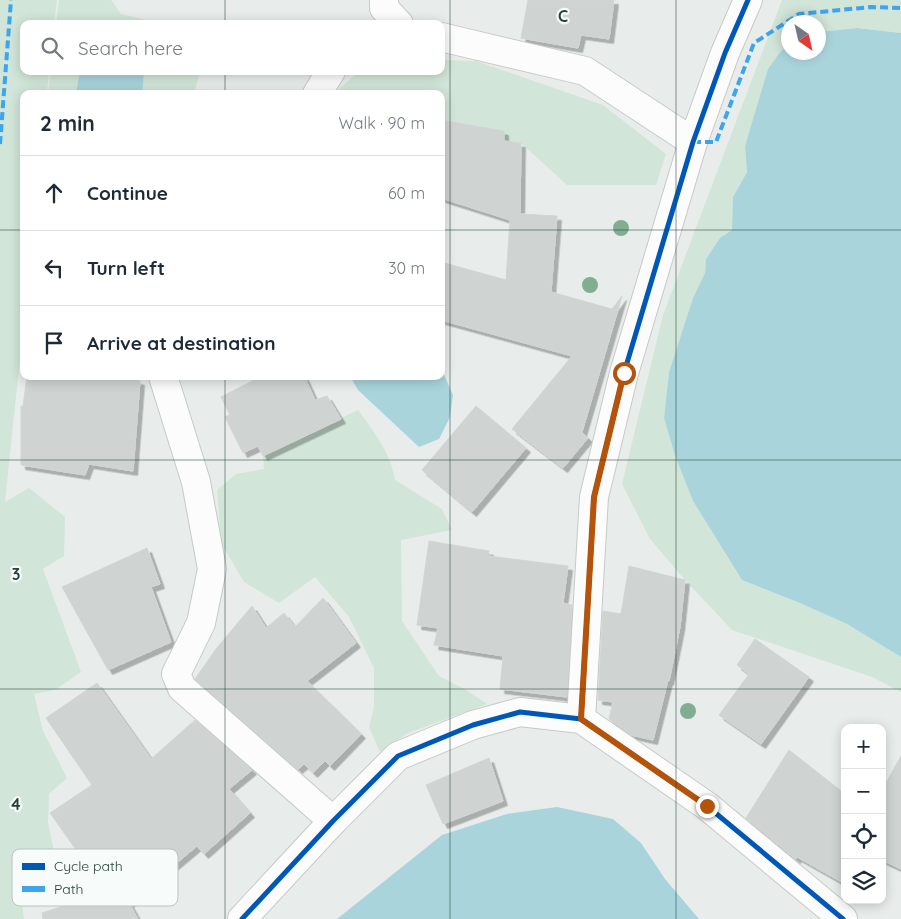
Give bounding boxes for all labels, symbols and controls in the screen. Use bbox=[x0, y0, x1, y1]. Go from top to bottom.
text: C bbox=[558, 6, 568, 26]
north arrow bbox=[781, 15, 826, 60]
search box bbox=[20, 20, 445, 75]
icon: search bbox=[38, 34, 66, 62]
text: Search here bbox=[78, 36, 183, 60]
text: 2 min bbox=[40, 110, 95, 136]
text: Walk · 90 m bbox=[338, 113, 425, 133]
icon: ahead bbox=[40, 179, 68, 207]
text: Continue bbox=[87, 181, 168, 205]
text: 60 m bbox=[388, 183, 425, 203]
icon: left bbox=[40, 254, 68, 282]
text: Turn left bbox=[87, 256, 165, 280]
text: 30 m bbox=[388, 258, 425, 278]
icon: arrive bbox=[40, 329, 68, 357]
text: Arrive at destination bbox=[87, 331, 276, 355]
route start bbox=[613, 362, 636, 385]
text: 3 bbox=[12, 564, 20, 584]
map controls bbox=[841, 724, 886, 904]
button: + bbox=[841, 724, 886, 769]
button: − bbox=[841, 769, 886, 814]
text: 4 bbox=[11, 794, 21, 814]
route end bbox=[696, 795, 719, 818]
button: locate bbox=[841, 814, 886, 859]
legend bbox=[12, 849, 178, 906]
text: Cycle path bbox=[54, 857, 123, 875]
button: layers bbox=[841, 859, 886, 904]
text: Path bbox=[54, 880, 83, 898]

